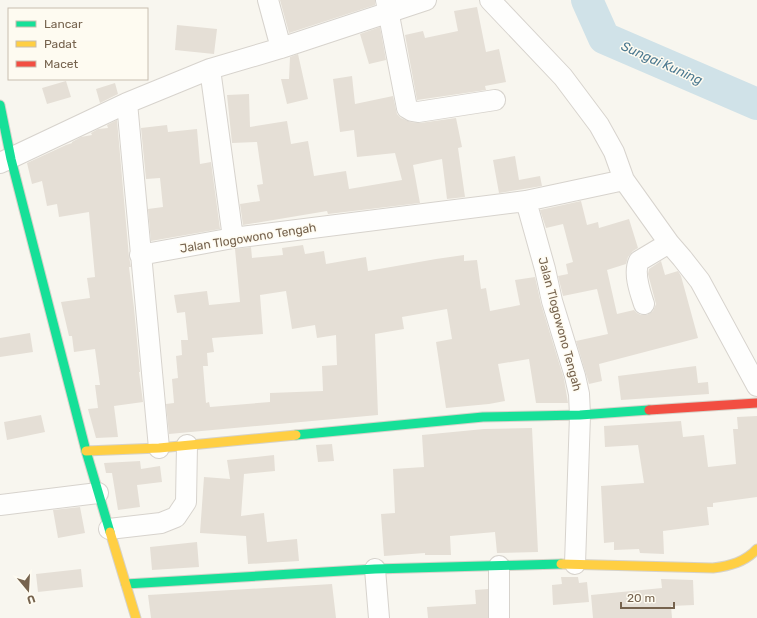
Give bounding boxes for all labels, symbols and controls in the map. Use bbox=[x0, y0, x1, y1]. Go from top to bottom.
legend bbox=[8, 8, 148, 80]
text: Lancar bbox=[44, 17, 83, 31]
text: Padat bbox=[44, 37, 77, 51]
water label: Sungai Kuning bbox=[619, 38, 705, 89]
text: Macet bbox=[44, 57, 78, 71]
street label: Jalan Tlogowono Tengah bbox=[179, 220, 317, 256]
street label: Jalan Tlogowono Tengah bbox=[535, 256, 585, 392]
north arrow bbox=[8, 570, 48, 610]
scale bar bbox=[621, 584, 674, 610]
text: 20 m bbox=[627, 591, 655, 605]
text: U bbox=[25, 592, 37, 606]

